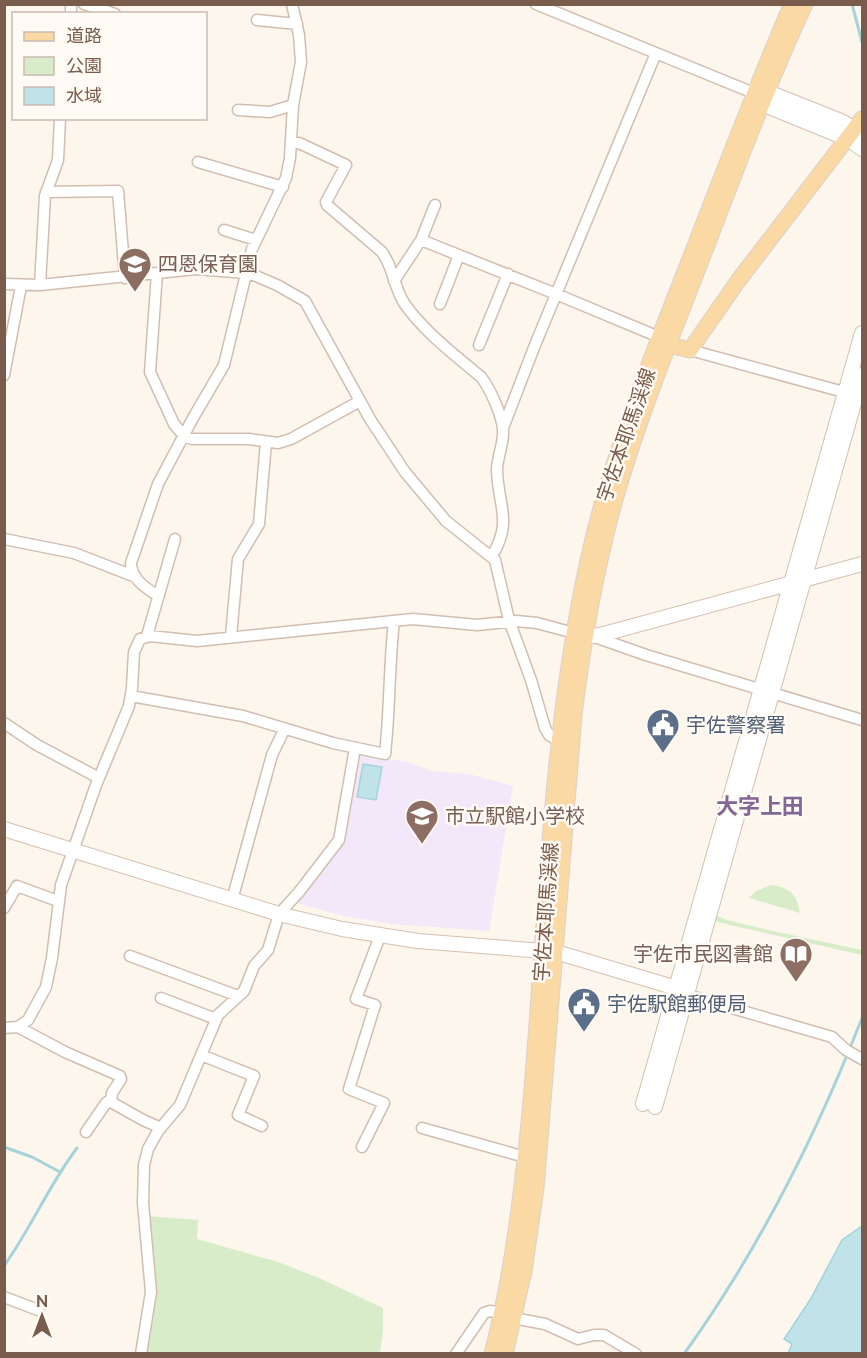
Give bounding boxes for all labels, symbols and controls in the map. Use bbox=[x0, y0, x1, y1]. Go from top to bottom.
legend bbox=[12, 12, 207, 120]
text: 道路 bbox=[66, 25, 102, 46]
text: 公園 bbox=[66, 55, 102, 76]
text: 水域 bbox=[66, 85, 102, 106]
school or university icon: 四恩保育園 bbox=[117, 246, 153, 293]
place label: 四恩保育園 bbox=[158, 252, 258, 276]
street label: 宇佐本耶馬渓線 bbox=[592, 365, 660, 505]
public building icon: 宇佐警察署 bbox=[645, 707, 681, 754]
place label: 宇佐警察署 bbox=[686, 713, 786, 737]
district label: 大字上田 bbox=[716, 793, 804, 819]
school or university icon: 市立駅館小学校 bbox=[404, 798, 440, 845]
place label: 市立駅館小学校 bbox=[445, 804, 585, 828]
street label: 宇佐本耶馬渓線 bbox=[529, 841, 563, 983]
library icon: 宇佐市民図書館 bbox=[778, 936, 814, 983]
place label: 宇佐市民図書館 bbox=[633, 942, 773, 966]
public building icon: 宇佐駅館郵便局 bbox=[566, 986, 602, 1033]
place label: 宇佐駅館郵便局 bbox=[607, 992, 747, 1016]
north arrow bbox=[12, 1286, 72, 1346]
text: N bbox=[36, 1292, 48, 1311]

